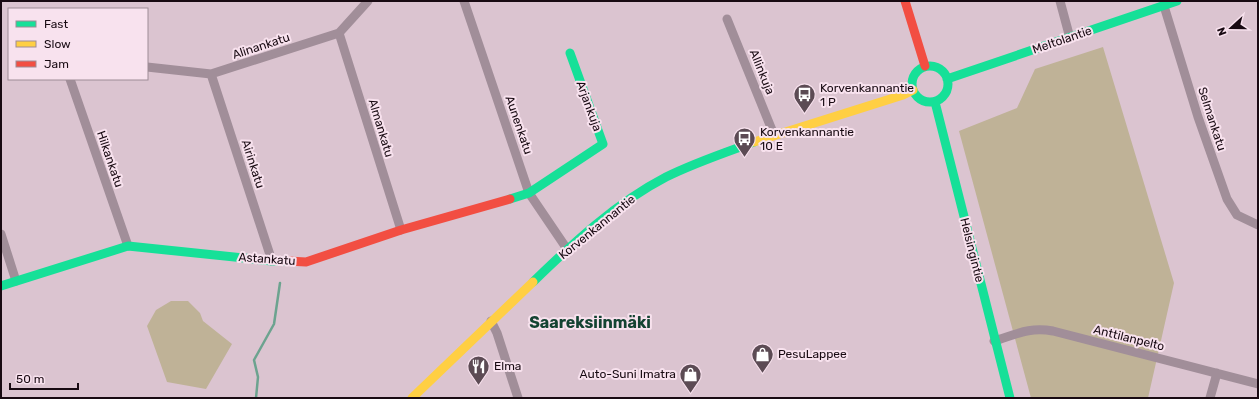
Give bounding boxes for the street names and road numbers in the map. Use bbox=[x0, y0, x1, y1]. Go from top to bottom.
street label: Meltolantie bbox=[1031, 23, 1094, 57]
street label: Alinankatu bbox=[230, 30, 292, 62]
street label: Allinkuja bbox=[747, 48, 777, 96]
street label: Arjankuja bbox=[573, 79, 605, 133]
street label: Selmankatu bbox=[1195, 85, 1229, 153]
street label: Aunenkatu bbox=[502, 94, 536, 156]
street label: Almankatu bbox=[366, 97, 396, 159]
street label: Hilkankatu bbox=[94, 129, 126, 189]
street label: Airinkatu bbox=[239, 138, 267, 190]
street label: Korvenkannantie bbox=[556, 192, 638, 262]
street label: Helsingintie bbox=[957, 216, 987, 284]
street label: Astankatu bbox=[238, 250, 296, 268]
street label: Anttilanpelto bbox=[1092, 322, 1166, 354]

